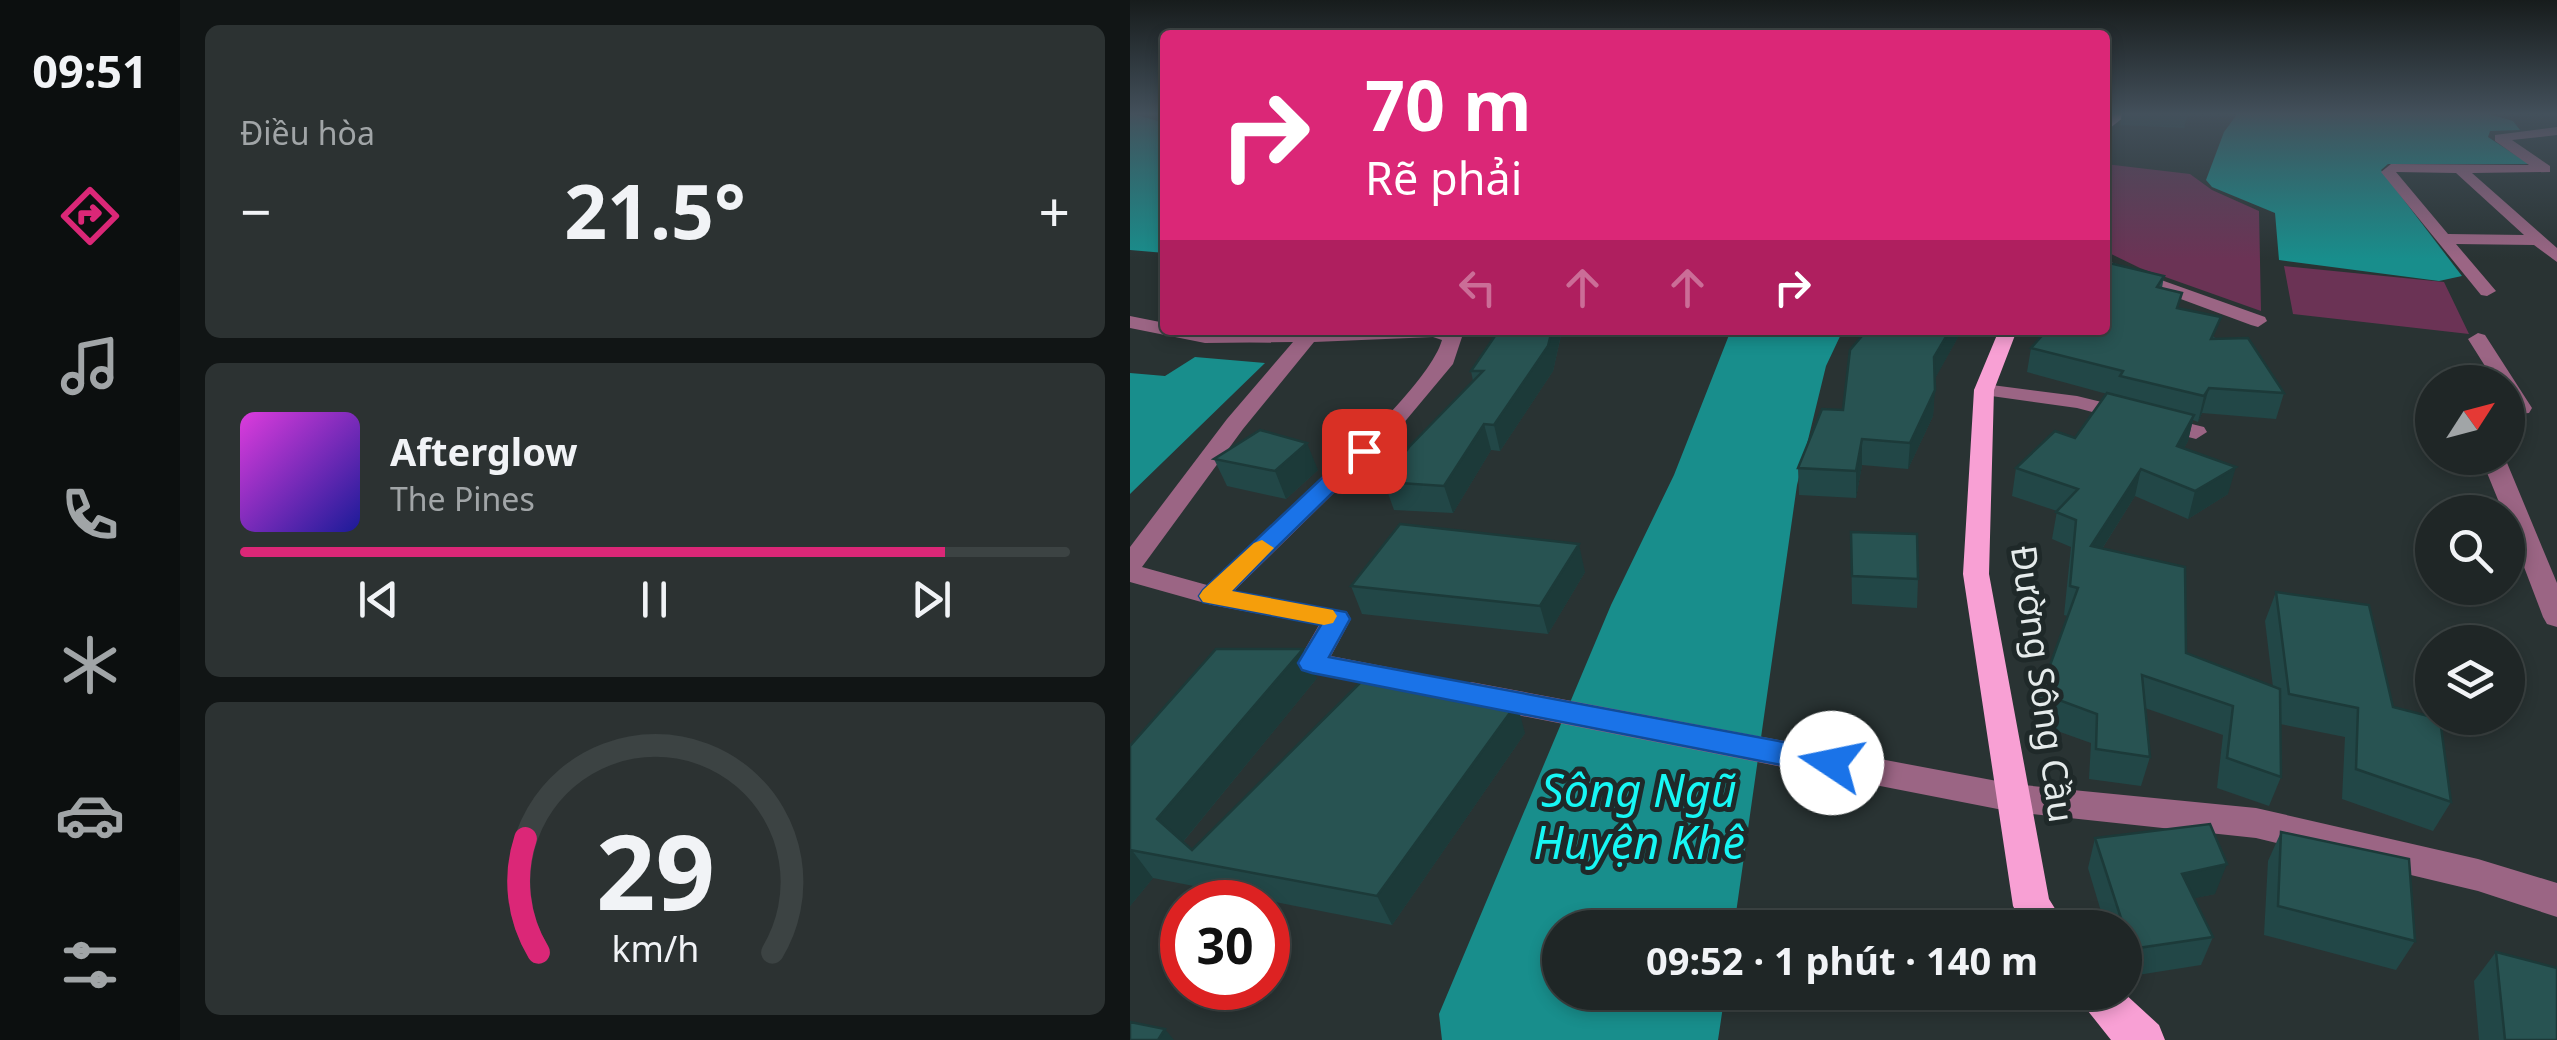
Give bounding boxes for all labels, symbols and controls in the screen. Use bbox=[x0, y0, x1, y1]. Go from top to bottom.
text: 09:51 bbox=[32, 40, 148, 101]
text: 70 m bbox=[1365, 56, 1532, 152]
icon: right bbox=[1200, 70, 1330, 200]
text: Điều hòa bbox=[240, 111, 375, 154]
text: Rẽ phải bbox=[1365, 147, 1522, 208]
text: 21.5° bbox=[564, 159, 746, 261]
text: − bbox=[240, 173, 271, 248]
text: + bbox=[1039, 173, 1070, 248]
icon: directions bbox=[55, 181, 125, 251]
icon: left bbox=[1450, 260, 1505, 315]
icon: ahead bbox=[1555, 260, 1610, 315]
icon: ahead bbox=[1660, 260, 1715, 315]
icon: right bbox=[1765, 260, 1820, 315]
icon: music bbox=[55, 331, 125, 401]
north arrow bbox=[2415, 365, 2525, 475]
map controls bbox=[2415, 365, 2525, 735]
pin bbox=[1322, 409, 1407, 494]
icon: arrive bbox=[1337, 424, 1392, 479]
text: Afterglow bbox=[390, 425, 578, 477]
text: The Pines bbox=[390, 477, 535, 520]
icon: phone bbox=[55, 480, 125, 550]
button: search bbox=[2415, 495, 2525, 605]
street label: Đường Sông Cầu bbox=[2001, 542, 2086, 825]
icon: previous bbox=[351, 572, 406, 627]
icon: pause bbox=[627, 572, 682, 627]
icon: next bbox=[904, 572, 959, 627]
button: layers bbox=[2415, 625, 2525, 735]
icon: climate bbox=[55, 630, 125, 700]
position arrow bbox=[1780, 711, 1884, 815]
water label: Sông Ngũ Huyện Khê bbox=[1533, 759, 1745, 872]
icon: car bbox=[55, 780, 125, 850]
text: 29 bbox=[596, 799, 714, 940]
speed limit sign: 30 bbox=[1160, 880, 1290, 1010]
text: km/h bbox=[611, 924, 699, 972]
icon: filters bbox=[55, 930, 125, 1000]
text: 09:52 · 1 phút · 140 m bbox=[1646, 934, 2038, 986]

